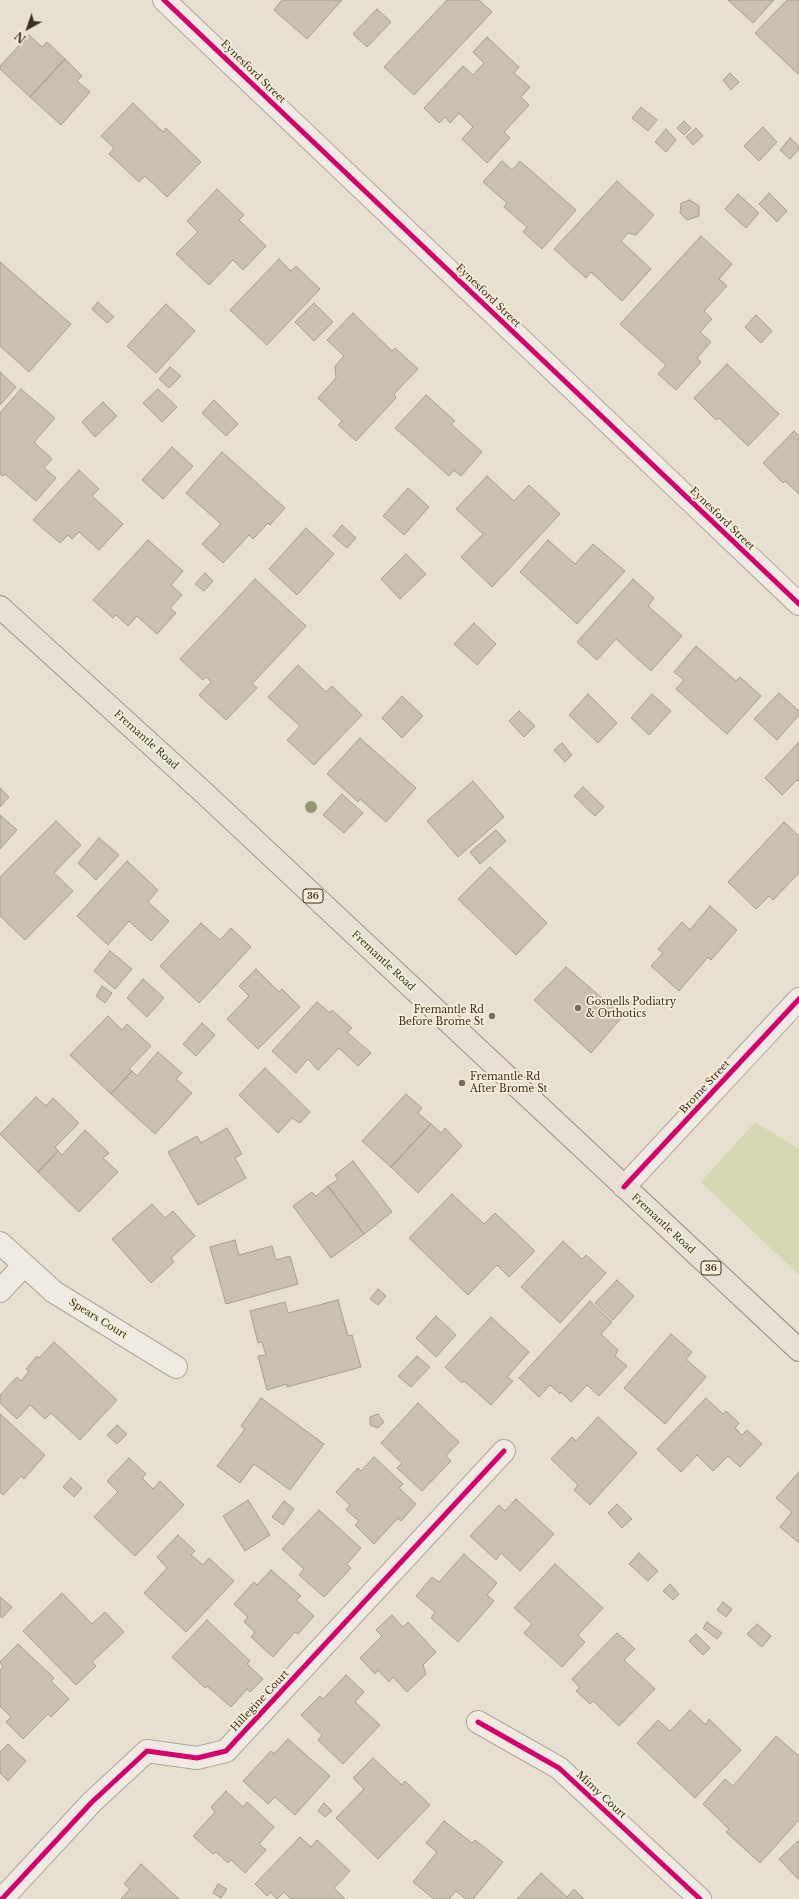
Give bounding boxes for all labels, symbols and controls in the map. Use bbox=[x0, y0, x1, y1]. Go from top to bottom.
north arrow bbox=[8, 8, 48, 48]
text: N bbox=[12, 29, 29, 46]
street label: Eynesford Street bbox=[218, 38, 288, 106]
street label: Eynesford Street bbox=[453, 262, 523, 330]
street label: Eynesford Street bbox=[687, 485, 757, 553]
street label: Fremantle Road bbox=[111, 708, 181, 772]
road number: 36 bbox=[303, 889, 323, 903]
street label: Fremantle Road bbox=[349, 929, 417, 993]
place label: Gosnells Podiatry & Orthotics bbox=[586, 996, 676, 1020]
marker: Gosnells Podiatry & Orthotics bbox=[573, 1003, 583, 1013]
place label: Fremantle Rd Before Brome St bbox=[398, 1004, 484, 1028]
marker: Fremantle Rd Before Brome St bbox=[487, 1011, 497, 1021]
street label: Brome Street bbox=[677, 1058, 733, 1116]
place label: Fremantle Rd After Brome St bbox=[470, 1071, 547, 1094]
marker: Fremantle Rd After Brome St bbox=[457, 1078, 467, 1088]
street label: Fremantle Road bbox=[629, 1192, 697, 1256]
road number: 36 bbox=[701, 1261, 721, 1275]
street label: Spears Court bbox=[67, 1296, 129, 1342]
street label: Hillegine Court bbox=[228, 1668, 292, 1734]
street label: Mimy Court bbox=[574, 1769, 628, 1821]

